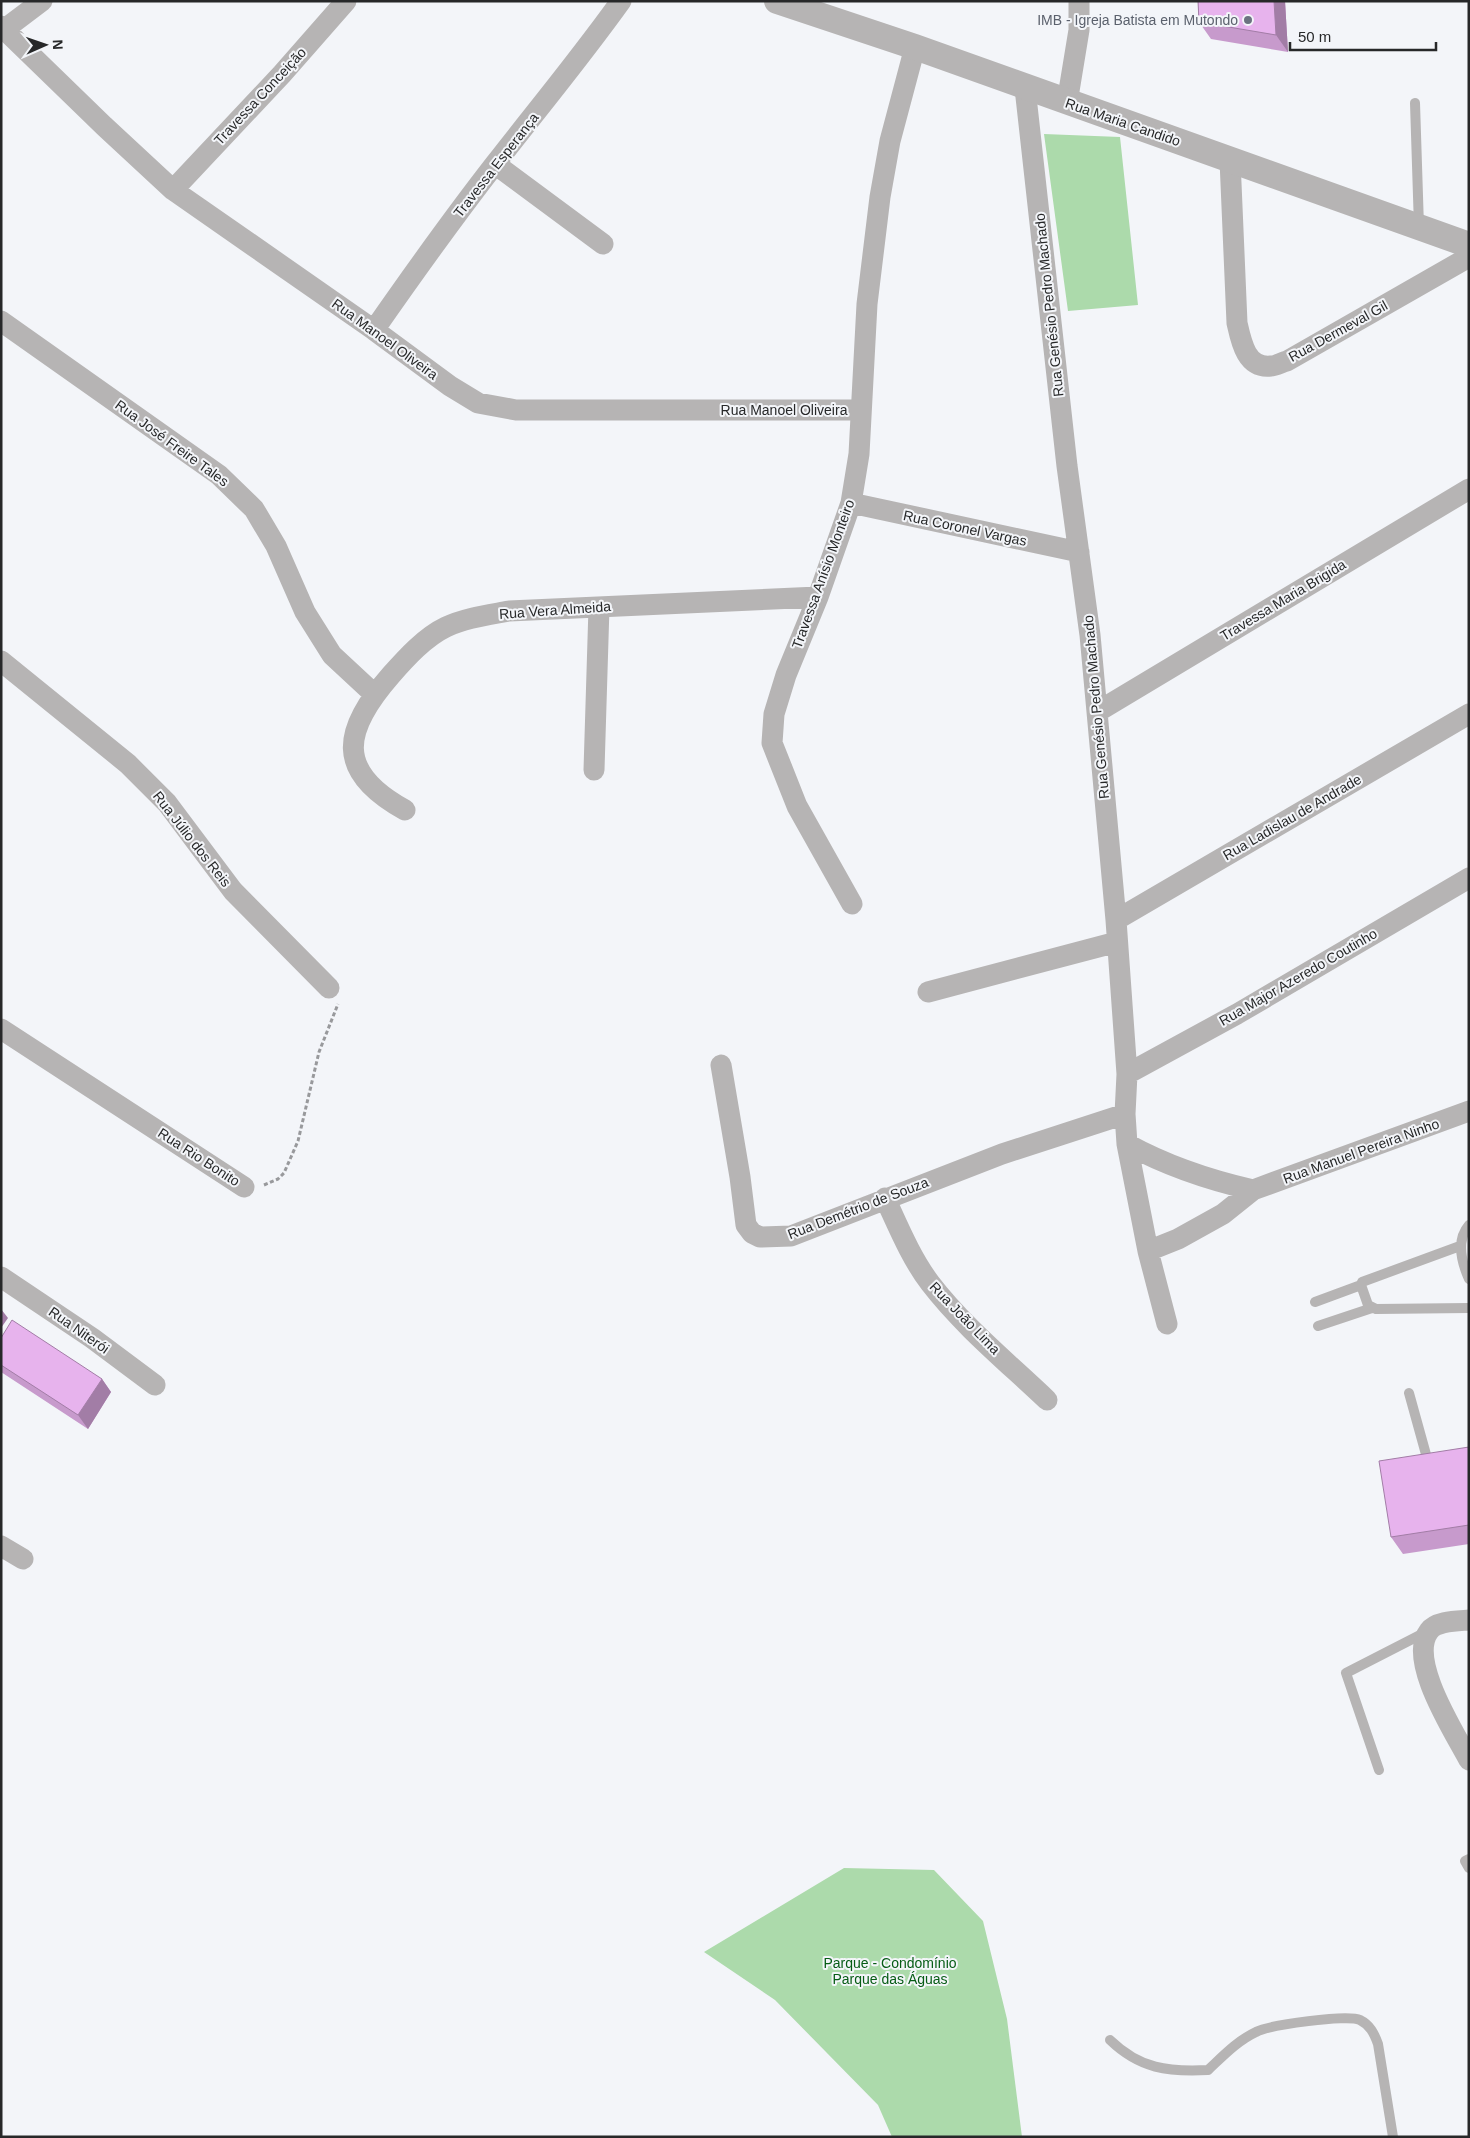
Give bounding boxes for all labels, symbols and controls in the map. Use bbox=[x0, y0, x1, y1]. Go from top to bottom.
place label: IMB - Igreja Batista em Mutondo bbox=[1037, 12, 1238, 28]
marker: IMB - Igreja Batista em Mutondo bbox=[1242, 14, 1254, 26]
north arrow bbox=[20, 20, 70, 70]
scale bar bbox=[1290, 20, 1436, 52]
text: 50 m bbox=[1298, 28, 1331, 45]
text: N bbox=[50, 39, 66, 50]
street label: Travessa Conceição bbox=[211, 44, 309, 148]
street label: Rua Maria Candido bbox=[1063, 95, 1183, 149]
street label: Travessa Esperança bbox=[450, 110, 542, 220]
street label: Rua Genésio Pedro Machado bbox=[1031, 212, 1067, 398]
street label: Rua Manoel Oliveira bbox=[329, 295, 441, 383]
street label: Rua Dermeval Gil bbox=[1286, 297, 1390, 365]
street label: Rua José Freire Tales bbox=[112, 397, 232, 489]
street label: Rua Manoel Oliveira bbox=[721, 402, 848, 418]
street label: Travessa Anísio Monteiro bbox=[789, 497, 858, 651]
street label: Rua Coronel Vargas bbox=[902, 507, 1028, 549]
street label: Travessa Maria Brigida bbox=[1217, 556, 1349, 644]
street label: Rua Vera Almeida bbox=[499, 598, 612, 622]
street label: Rua Genésio Pedro Machado bbox=[1080, 614, 1112, 800]
street label: Rua Ladislau de Andrade bbox=[1220, 771, 1364, 863]
street label: Rua Júlio dos Reis bbox=[150, 788, 234, 890]
street label: Rua Major Azeredo Coutinho bbox=[1216, 925, 1380, 1029]
street label: Rua Manuel Pereira Ninho bbox=[1281, 1115, 1441, 1187]
street label: Rua Rio Bonito bbox=[155, 1125, 243, 1189]
street label: Rua Demétrio de Souza bbox=[785, 1174, 931, 1242]
street label: Rua João Lima bbox=[927, 1279, 1004, 1358]
street label: Rua Niterói bbox=[46, 1303, 112, 1357]
park label: Parque - Condomínio Parque das Águas bbox=[823, 1955, 957, 1987]

